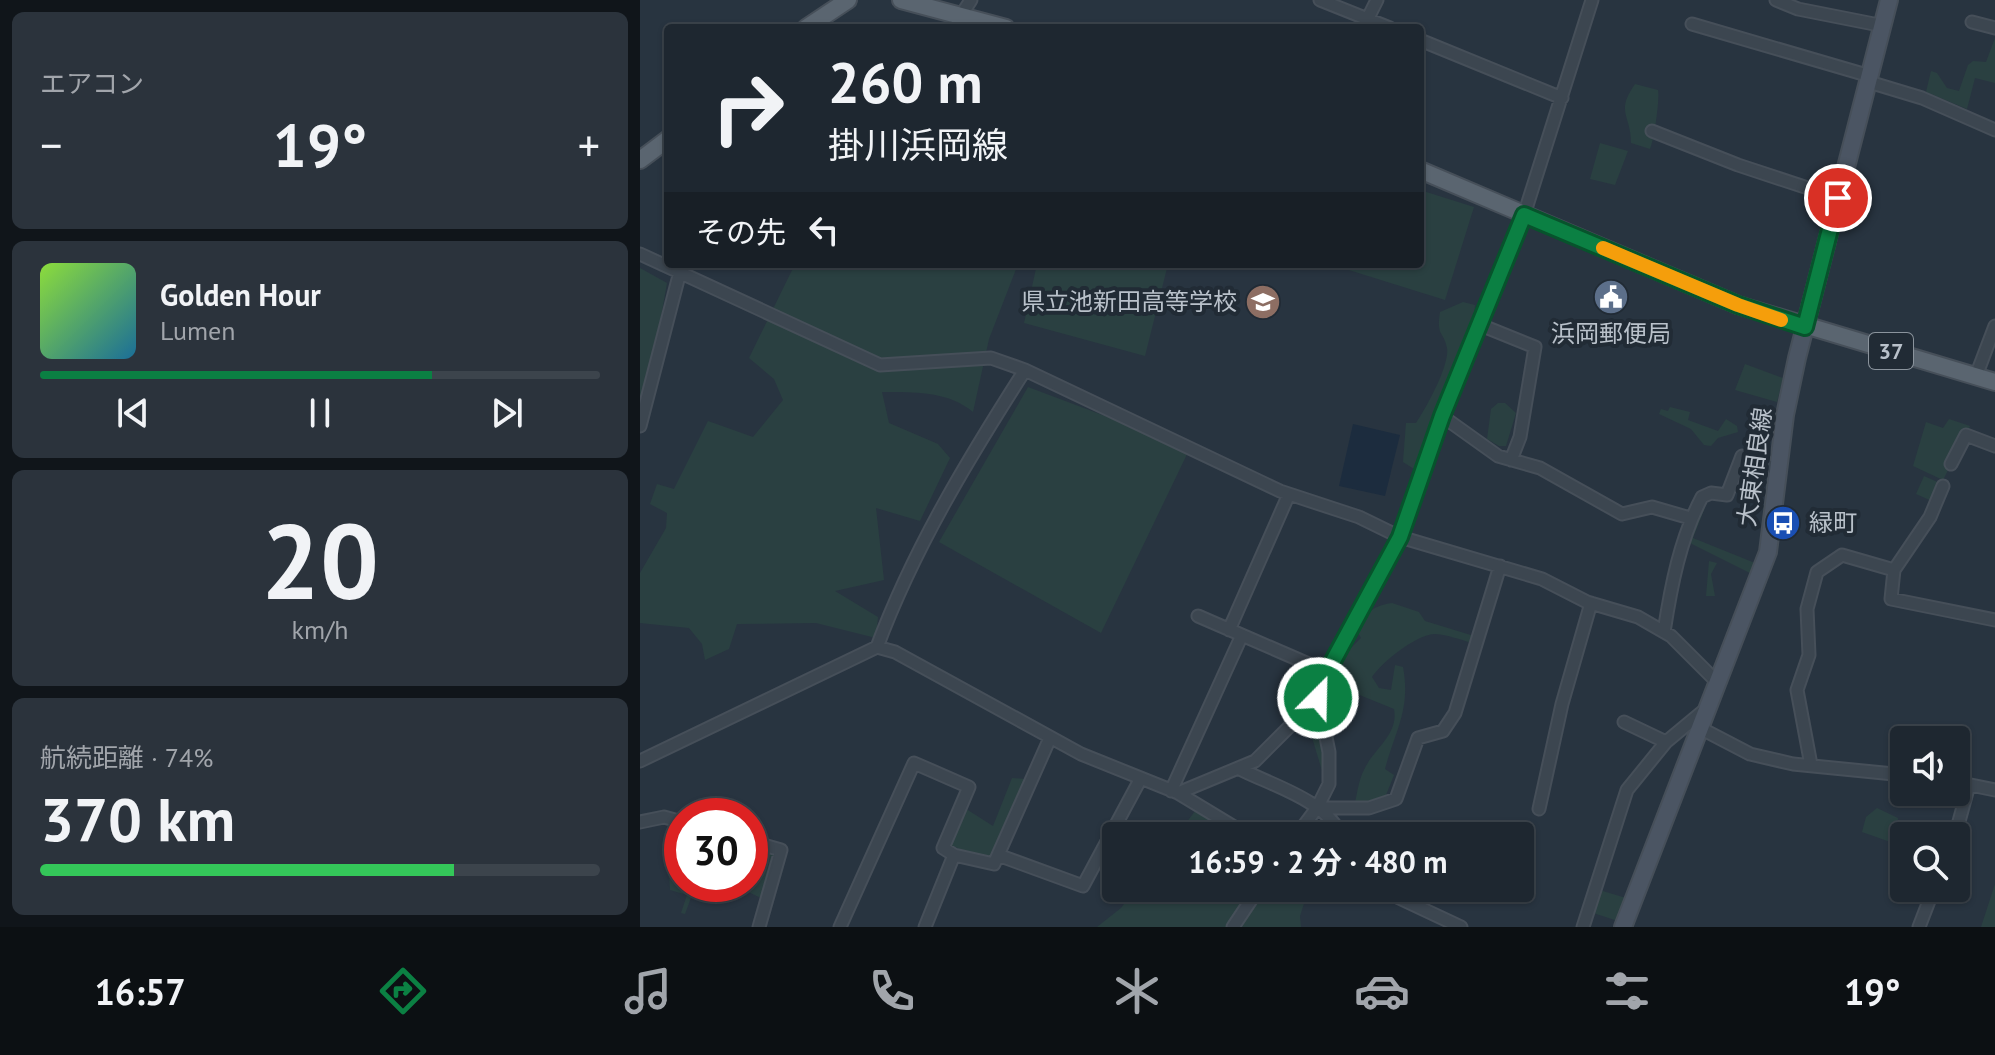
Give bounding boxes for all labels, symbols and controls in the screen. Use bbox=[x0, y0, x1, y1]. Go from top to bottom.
text: 260 m bbox=[828, 46, 983, 118]
icon: right bbox=[696, 56, 800, 160]
text: エアコン bbox=[40, 67, 144, 100]
text: 19° bbox=[273, 106, 367, 184]
text: − bbox=[40, 116, 62, 173]
text: + bbox=[578, 116, 600, 173]
text: 掛川浜岡線 bbox=[828, 121, 1008, 168]
pin bbox=[1804, 164, 1872, 232]
icon: arrive bbox=[1816, 176, 1860, 220]
icon: left bbox=[802, 208, 846, 252]
text: その先 bbox=[696, 212, 786, 251]
text: Golden Hour bbox=[160, 275, 321, 314]
public building icon: 浜岡郵便局 bbox=[1592, 278, 1630, 316]
school or university icon: 県立池新田高等学校 bbox=[1244, 283, 1282, 321]
place label: 県立池新田高等学校 bbox=[1021, 286, 1237, 317]
text: Lumen bbox=[160, 314, 235, 347]
place label: 浜岡郵便局 bbox=[1551, 318, 1671, 349]
road number: 37 bbox=[1869, 333, 1913, 369]
icon: previous bbox=[111, 391, 155, 435]
icon: pause bbox=[298, 391, 342, 435]
icon: next bbox=[485, 391, 529, 435]
street label: 大東相良線 bbox=[1731, 405, 1778, 529]
text: 20 bbox=[261, 493, 379, 628]
bus stop icon: 緑町 bbox=[1764, 504, 1802, 542]
place label: 緑町 bbox=[1809, 507, 1857, 538]
text: km/h bbox=[292, 613, 349, 646]
position arrow bbox=[1276, 656, 1360, 740]
map controls bbox=[1890, 726, 1970, 902]
button: sound bbox=[1890, 726, 1970, 806]
text: 航続距離 · 74% bbox=[40, 741, 213, 774]
text: 370 km bbox=[40, 780, 235, 858]
speed limit sign: 30 bbox=[664, 798, 768, 902]
button: search bbox=[1890, 822, 1970, 902]
text: 16:59 · 2 分 · 480 m bbox=[1188, 842, 1448, 881]
icon: directions bbox=[375, 963, 431, 1019]
icon: music bbox=[620, 963, 676, 1019]
icon: phone bbox=[864, 963, 920, 1019]
icon: climate bbox=[1109, 963, 1165, 1019]
icon: car bbox=[1354, 963, 1410, 1019]
icon: filters bbox=[1599, 963, 1655, 1019]
text: 16:57 bbox=[94, 968, 186, 1015]
text: 19° bbox=[1844, 968, 1900, 1015]

